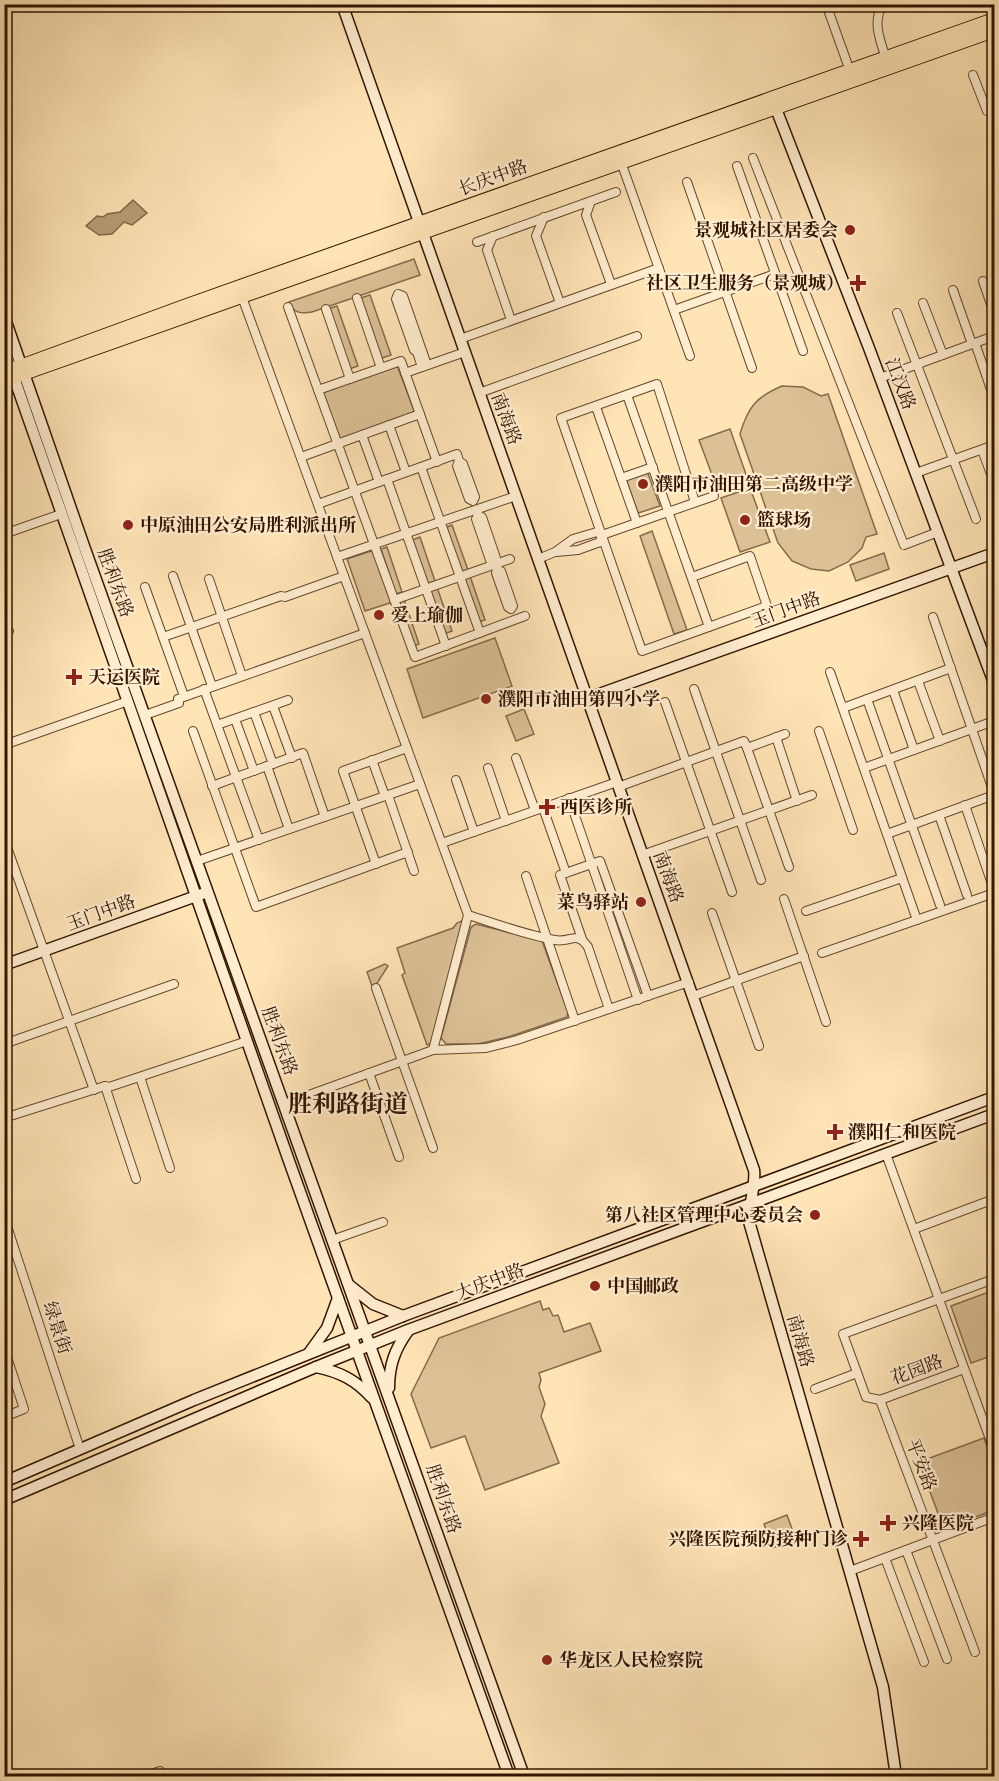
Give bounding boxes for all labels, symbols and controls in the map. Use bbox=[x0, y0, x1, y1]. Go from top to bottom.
street label: 长庆中路 bbox=[455, 155, 531, 201]
place label: 景观城社区居委会 bbox=[694, 219, 838, 242]
marker: 景观城社区居委会 bbox=[843, 223, 857, 237]
place label: 社区卫生服务（景观城） bbox=[646, 272, 844, 295]
marker: 社区卫生服务（景观城） bbox=[849, 274, 867, 292]
street label: 江汉路 bbox=[880, 355, 920, 413]
street label: 南海路 bbox=[486, 390, 526, 448]
place label: 濮阳市油田第二高级中学 bbox=[655, 473, 853, 496]
marker: 濮阳市油田第二高级中学 bbox=[636, 477, 650, 491]
place label: 篮球场 bbox=[757, 509, 811, 532]
marker: 篮球场 bbox=[738, 513, 752, 527]
place label: 中原油田公安局胜利派出所 bbox=[140, 514, 357, 537]
marker: 中原油田公安局胜利派出所 bbox=[121, 518, 135, 532]
street label: 胜利东路 bbox=[92, 545, 138, 621]
street label: 玉门中路 bbox=[748, 587, 824, 633]
place label: 爱上瑜伽 bbox=[391, 604, 463, 627]
marker: 爱上瑜伽 bbox=[372, 608, 386, 622]
place label: 天运医院 bbox=[88, 666, 160, 689]
marker: 天运医院 bbox=[65, 668, 83, 686]
place label: 濮阳市油田第四小学 bbox=[498, 688, 660, 711]
marker: 濮阳市油田第四小学 bbox=[479, 692, 493, 706]
place label: 西医诊所 bbox=[560, 796, 633, 819]
marker: 西医诊所 bbox=[538, 798, 556, 816]
street label: 南海路 bbox=[648, 848, 688, 906]
street label: 玉门中路 bbox=[63, 890, 139, 936]
place label: 菜鸟驿站 bbox=[557, 891, 629, 914]
marker: 菜鸟驿站 bbox=[634, 895, 648, 909]
street label: 胜利东路 bbox=[256, 1003, 302, 1079]
district label: 胜利路街道 bbox=[288, 1090, 408, 1120]
place label: 濮阳仁和医院 bbox=[848, 1121, 956, 1144]
marker: 濮阳仁和医院 bbox=[826, 1123, 844, 1141]
place label: 第八社区管理中心委员会 bbox=[605, 1204, 803, 1227]
marker: 第八社区管理中心委员会 bbox=[808, 1208, 822, 1222]
street label: 大庆中路 bbox=[452, 1258, 528, 1306]
place label: 中国邮政 bbox=[607, 1275, 679, 1298]
marker: 中国邮政 bbox=[588, 1279, 602, 1293]
street label: 绿景街 bbox=[38, 1299, 76, 1357]
street label: 南海路 bbox=[782, 1312, 818, 1370]
street label: 花园路 bbox=[888, 1350, 946, 1390]
street label: 平安路 bbox=[901, 1436, 941, 1494]
street label: 胜利东路 bbox=[420, 1461, 466, 1537]
place label: 兴隆医院 bbox=[902, 1512, 974, 1535]
marker: 兴隆医院 bbox=[879, 1514, 897, 1532]
place label: 兴隆医院预防接种门诊 bbox=[668, 1528, 848, 1551]
marker: 兴隆医院预防接种门诊 bbox=[852, 1530, 870, 1548]
place label: 华龙区人民检察院 bbox=[559, 1649, 703, 1672]
marker: 华龙区人民检察院 bbox=[540, 1653, 554, 1667]

